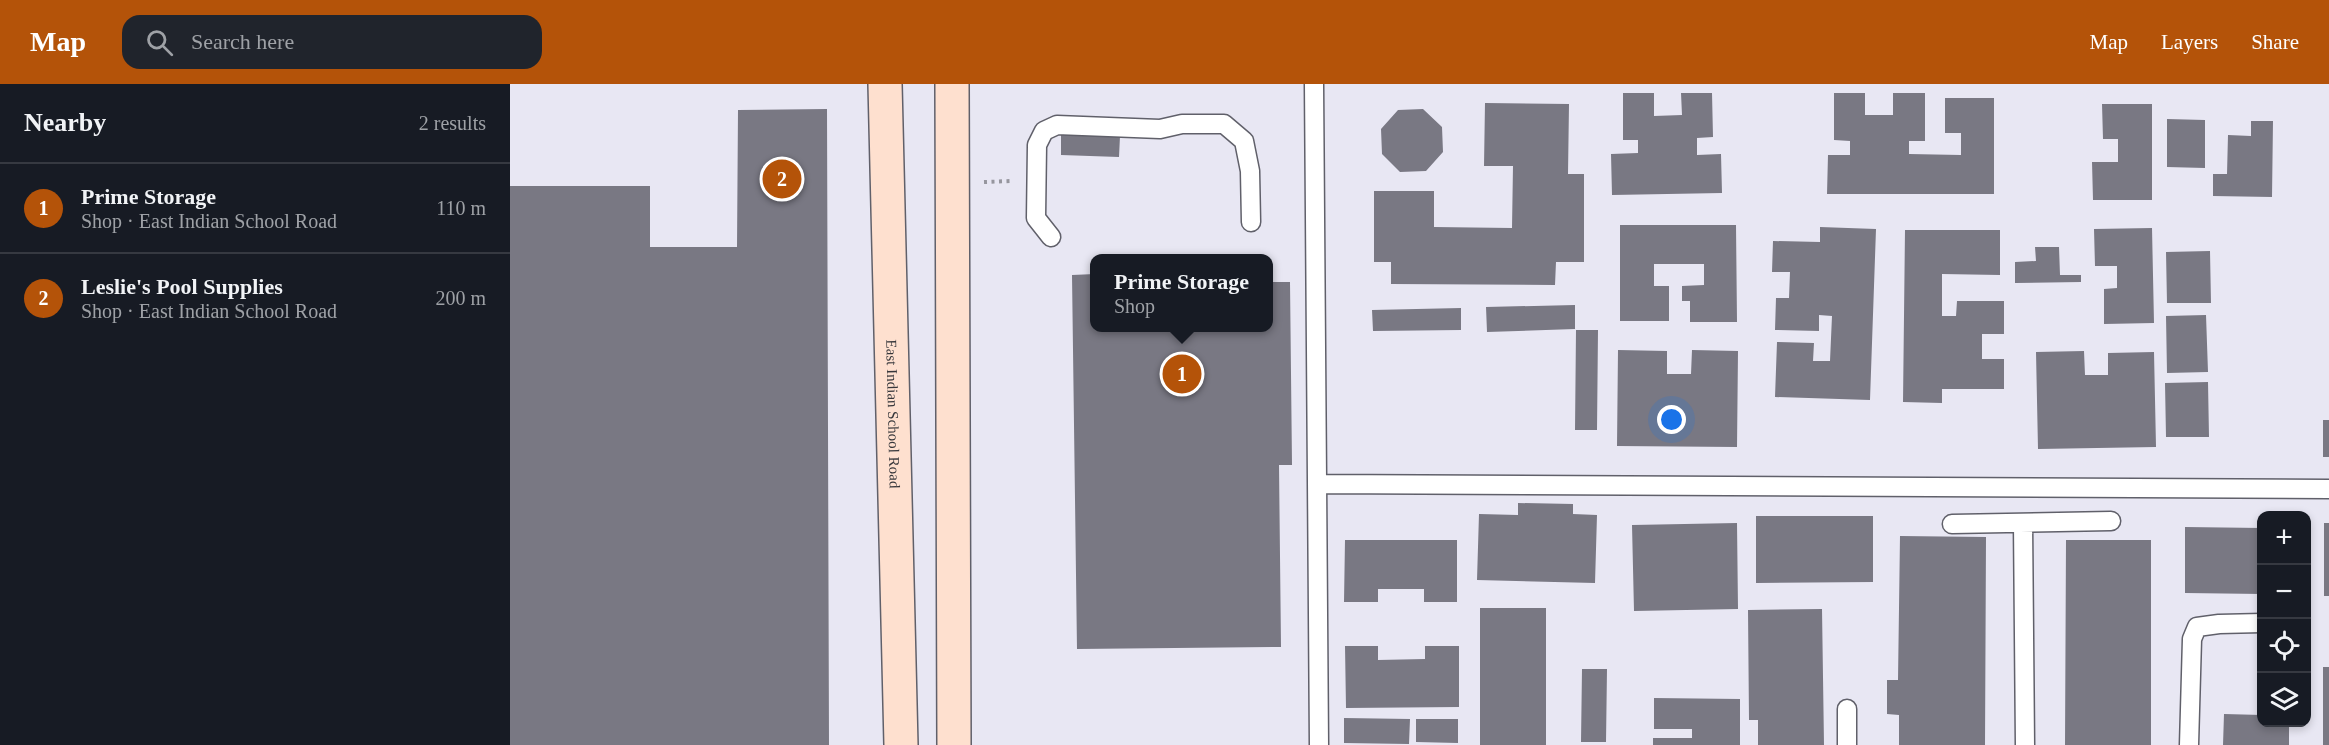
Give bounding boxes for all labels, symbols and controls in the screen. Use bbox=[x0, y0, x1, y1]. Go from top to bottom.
search box bbox=[122, 15, 542, 69]
text: Map bbox=[30, 26, 86, 57]
icon: search bbox=[143, 26, 176, 59]
text: Search here bbox=[191, 29, 294, 54]
text: Map bbox=[2090, 30, 2128, 54]
text: Layers bbox=[2161, 30, 2218, 54]
text: Share bbox=[2251, 30, 2299, 54]
text: Nearby bbox=[24, 108, 106, 137]
text: 2 results bbox=[419, 112, 486, 134]
pin: 2 bbox=[762, 156, 802, 202]
text: Prime Storage bbox=[81, 184, 216, 209]
text: 1 bbox=[39, 197, 49, 219]
text: 110 m bbox=[436, 197, 486, 219]
text: Shop · East Indian School Road bbox=[81, 210, 337, 232]
popup bbox=[1090, 254, 1273, 332]
text: Prime Storage bbox=[1114, 269, 1249, 294]
text: Leslie's Pool Supplies bbox=[81, 274, 283, 299]
text: 2 bbox=[39, 287, 49, 309]
text: 200 m bbox=[435, 287, 486, 309]
text: Shop bbox=[1114, 295, 1155, 317]
text: Shop · East Indian School Road bbox=[81, 300, 337, 322]
street label: East Indian School Road bbox=[883, 339, 903, 489]
pin: 1 bbox=[1162, 352, 1202, 396]
your location bbox=[1657, 405, 1686, 434]
map controls bbox=[2257, 511, 2311, 727]
button: + bbox=[2257, 511, 2311, 565]
button: − bbox=[2257, 565, 2311, 619]
button: locate bbox=[2257, 619, 2311, 673]
button: layers bbox=[2257, 673, 2311, 727]

